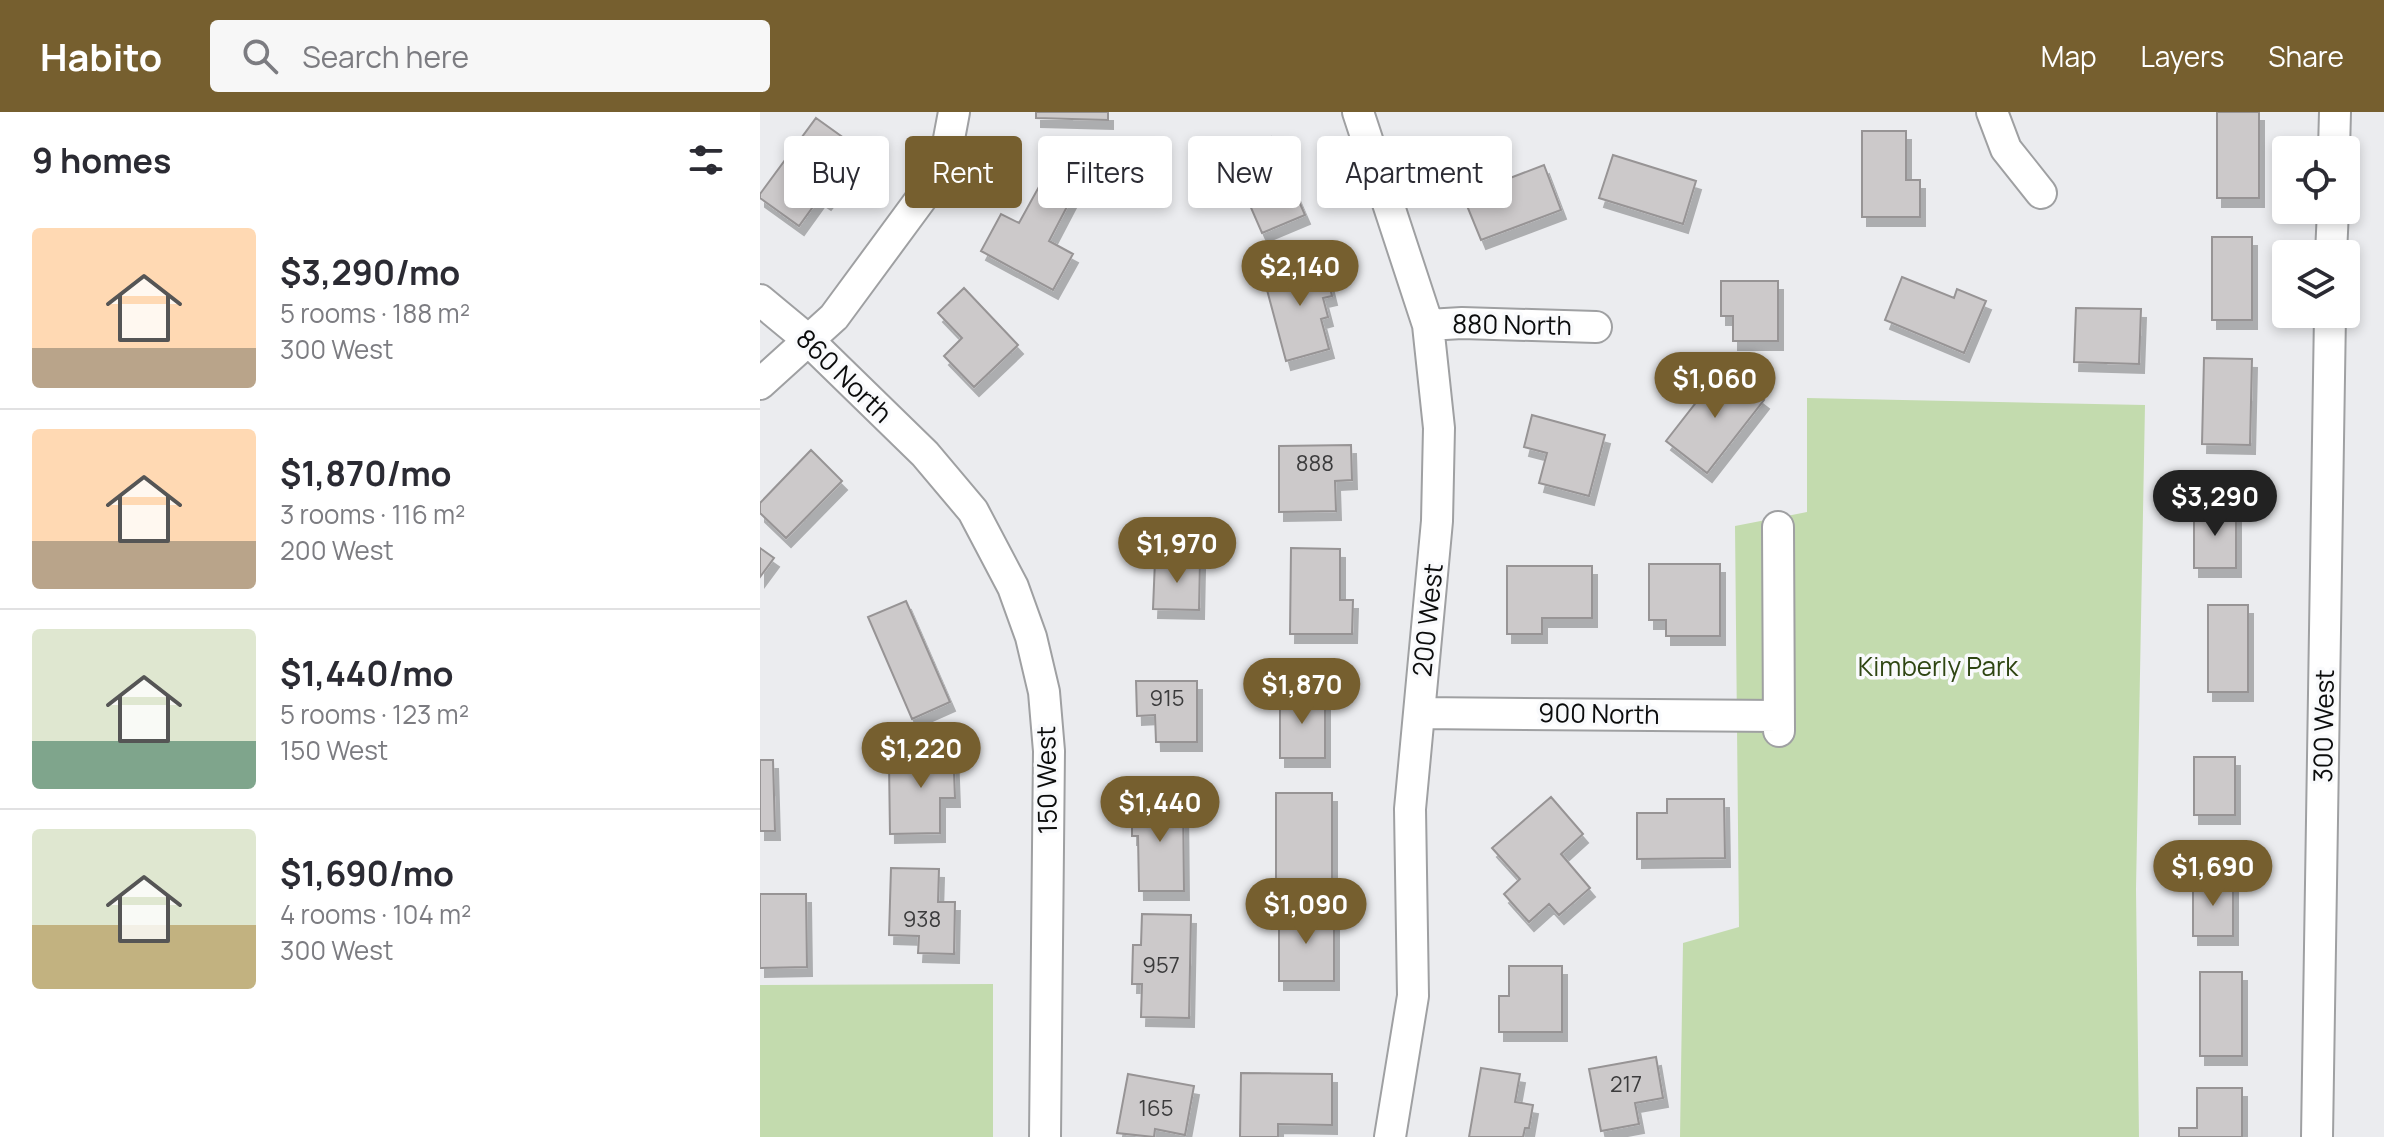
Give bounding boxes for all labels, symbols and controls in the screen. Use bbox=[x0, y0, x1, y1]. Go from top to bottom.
search box bbox=[210, 20, 770, 92]
text: Habito bbox=[40, 30, 162, 82]
icon: search bbox=[238, 34, 282, 78]
text: Search here bbox=[302, 36, 469, 77]
text: Map bbox=[2041, 37, 2097, 75]
text: Layers bbox=[2141, 37, 2224, 75]
text: Share bbox=[2268, 37, 2344, 75]
chip: Buy bbox=[784, 136, 889, 208]
chip: Rent bbox=[905, 136, 1022, 208]
chip: Filters bbox=[1038, 136, 1172, 208]
chip: New bbox=[1188, 136, 1301, 208]
chip: Apartment bbox=[1317, 136, 1512, 208]
map controls bbox=[2272, 136, 2360, 328]
button: locate bbox=[2272, 136, 2360, 224]
text: 9 homes bbox=[32, 137, 171, 183]
icon: filters bbox=[684, 138, 728, 182]
pin: $2,140 bbox=[1235, 240, 1365, 308]
button: layers bbox=[2272, 240, 2360, 328]
text: $2,140 bbox=[1260, 248, 1340, 284]
text: $3,290/mo bbox=[280, 249, 460, 295]
icon: home bbox=[96, 260, 192, 356]
text: 5 rooms · 188 m² bbox=[280, 295, 470, 331]
street label: 880 North bbox=[1452, 305, 1572, 343]
street label: 860 North bbox=[789, 320, 901, 430]
text: 300 West bbox=[280, 331, 393, 367]
pin: $1,060 bbox=[1650, 352, 1780, 420]
text: $1,060 bbox=[1673, 360, 1757, 396]
house number: 888 bbox=[1296, 448, 1334, 478]
text: $1,870/mo bbox=[280, 450, 452, 496]
icon: home bbox=[96, 461, 192, 557]
pin: $3,290 bbox=[2150, 470, 2280, 538]
text: $3,290 bbox=[2171, 478, 2259, 514]
text: 3 rooms · 116 m² bbox=[280, 496, 466, 532]
pin: $1,970 bbox=[1112, 517, 1242, 585]
text: $1,970 bbox=[1136, 525, 1218, 561]
text: 200 West bbox=[280, 532, 394, 568]
street label: 200 West bbox=[1403, 561, 1451, 678]
park label: Kimberly Park bbox=[1858, 648, 2019, 684]
text: $1,440/mo bbox=[280, 650, 454, 696]
pin: $1,870 bbox=[1237, 658, 1367, 726]
icon: home bbox=[96, 661, 192, 757]
text: $1,870 bbox=[1261, 666, 1343, 702]
street label: 300 West bbox=[2304, 669, 2342, 783]
house number: 915 bbox=[1150, 683, 1184, 713]
street label: 900 North bbox=[1538, 694, 1660, 732]
text: 5 rooms · 123 m² bbox=[280, 696, 469, 732]
pin: $1,220 bbox=[856, 722, 986, 790]
street label: 150 West bbox=[1027, 726, 1065, 834]
text: $1,220 bbox=[880, 730, 962, 766]
text: 150 West bbox=[280, 732, 388, 768]
pin: $1,440 bbox=[1095, 776, 1225, 844]
text: $1,440 bbox=[1119, 784, 1202, 820]
pin: $1,690 bbox=[2148, 840, 2278, 908]
text: $1,690 bbox=[2171, 848, 2255, 884]
text: $1,690/mo bbox=[280, 850, 454, 896]
icon: home bbox=[96, 861, 192, 957]
pin: $1,090 bbox=[1241, 878, 1371, 946]
text: $1,090 bbox=[1264, 886, 1348, 922]
text: 4 rooms · 104 m² bbox=[280, 896, 471, 932]
house number: 938 bbox=[903, 904, 941, 934]
text: 300 West bbox=[280, 932, 393, 968]
house number: 957 bbox=[1142, 950, 1180, 980]
house number: 217 bbox=[1610, 1069, 1642, 1099]
house number: 165 bbox=[1139, 1093, 1173, 1123]

